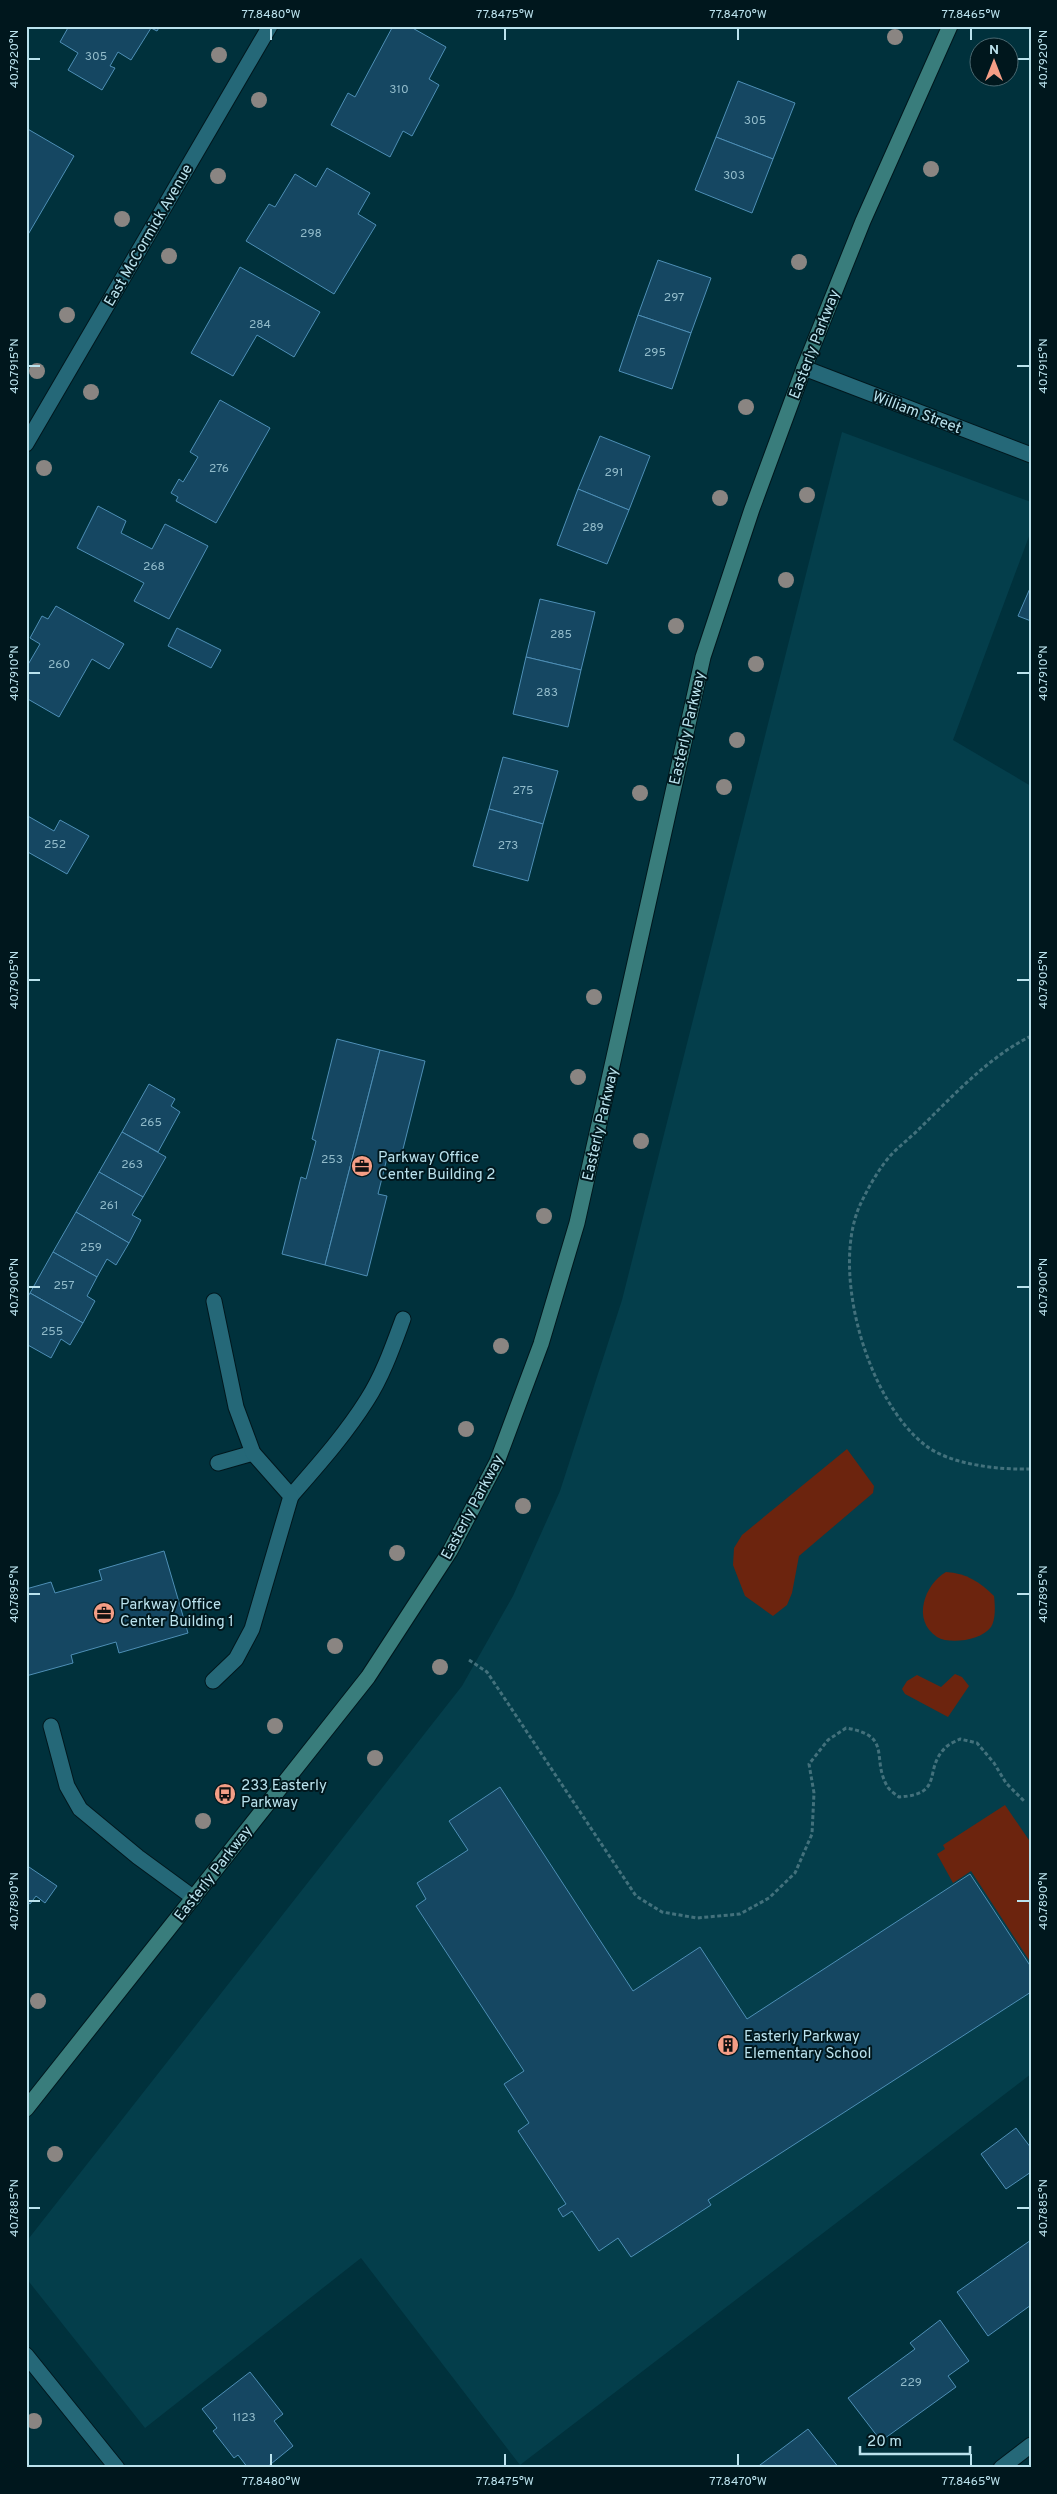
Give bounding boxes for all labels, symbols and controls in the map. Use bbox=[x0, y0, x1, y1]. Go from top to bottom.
text: 77.8480°W bbox=[241, 7, 301, 23]
text: 77.8475°W bbox=[476, 7, 534, 23]
text: 77.8470°W bbox=[709, 7, 767, 23]
text: 77.8465°W bbox=[942, 7, 1000, 23]
text: 40.7920°N bbox=[7, 30, 23, 88]
text: 40.7920°N bbox=[1036, 30, 1052, 88]
north arrow bbox=[970, 38, 1020, 88]
text: N bbox=[989, 42, 999, 59]
house number: 305 bbox=[85, 49, 107, 65]
house number: 310 bbox=[389, 82, 409, 98]
house number: 305 bbox=[744, 113, 766, 129]
street label: East McCormick Avenue bbox=[101, 161, 198, 310]
house number: 303 bbox=[723, 168, 745, 184]
house number: 298 bbox=[300, 226, 322, 242]
street label: Easterly Parkway bbox=[786, 287, 845, 402]
house number: 297 bbox=[664, 290, 684, 306]
house number: 284 bbox=[249, 317, 271, 333]
text: 40.7915°N bbox=[7, 338, 23, 394]
text: 40.7915°N bbox=[1036, 338, 1052, 394]
house number: 295 bbox=[644, 345, 666, 361]
street label: William Street bbox=[869, 388, 964, 439]
house number: 276 bbox=[209, 461, 229, 477]
house number: 291 bbox=[605, 465, 623, 481]
house number: 289 bbox=[582, 520, 604, 536]
house number: 268 bbox=[143, 559, 165, 575]
house number: 285 bbox=[550, 627, 572, 643]
text: 40.7910°N bbox=[7, 645, 23, 701]
text: 40.7910°N bbox=[1036, 645, 1052, 701]
house number: 260 bbox=[48, 657, 70, 673]
street label: Easterly Parkway bbox=[666, 670, 711, 787]
house number: 283 bbox=[536, 685, 558, 701]
house number: 275 bbox=[513, 783, 533, 799]
house number: 252 bbox=[44, 837, 66, 853]
house number: 273 bbox=[498, 838, 518, 854]
text: 40.7905°N bbox=[7, 951, 23, 1009]
text: 40.7905°N bbox=[1036, 951, 1052, 1009]
street label: Easterly Parkway bbox=[579, 1066, 624, 1183]
house number: 265 bbox=[140, 1115, 162, 1131]
place label: Parkway Office Center Building 2 bbox=[378, 1149, 495, 1185]
house number: 253 bbox=[321, 1152, 343, 1168]
office icon: Parkway Office Center Building 2 bbox=[350, 1154, 374, 1178]
house number: 263 bbox=[121, 1157, 143, 1173]
house number: 261 bbox=[100, 1198, 118, 1214]
house number: 259 bbox=[80, 1240, 102, 1256]
text: 40.7900°N bbox=[7, 1258, 23, 1316]
text: 40.7900°N bbox=[1036, 1258, 1052, 1316]
house number: 257 bbox=[54, 1278, 74, 1294]
house number: 255 bbox=[41, 1324, 63, 1340]
street label: Easterly Parkway bbox=[438, 1452, 509, 1563]
text: 40.7895°N bbox=[7, 1565, 23, 1623]
text: 40.7895°N bbox=[1036, 1565, 1052, 1623]
place label: Parkway Office Center Building 1 bbox=[120, 1596, 234, 1632]
office icon: Parkway Office Center Building 1 bbox=[92, 1601, 116, 1625]
place label: 233 Easterly Parkway bbox=[241, 1777, 327, 1813]
bus stop icon: 233 Easterly Parkway bbox=[213, 1782, 237, 1806]
street label: Easterly Parkway bbox=[171, 1822, 257, 1925]
text: 40.7890°N bbox=[7, 1872, 23, 1930]
text: 40.7890°N bbox=[1036, 1872, 1052, 1930]
place label: Easterly Parkway Elementary School bbox=[744, 2028, 871, 2064]
building icon: Easterly Parkway Elementary School bbox=[716, 2033, 740, 2057]
text: 40.7885°N bbox=[7, 2179, 23, 2237]
text: 40.7885°N bbox=[1036, 2179, 1052, 2237]
house number: 229 bbox=[900, 2375, 922, 2391]
house number: 1123 bbox=[232, 2410, 256, 2426]
scale bar bbox=[860, 2424, 970, 2456]
text: 20 m bbox=[867, 2433, 902, 2452]
text: 77.8480°W bbox=[241, 2474, 301, 2490]
text: 77.8475°W bbox=[476, 2474, 534, 2490]
text: 77.8470°W bbox=[709, 2474, 767, 2490]
text: 77.8465°W bbox=[942, 2474, 1000, 2490]

